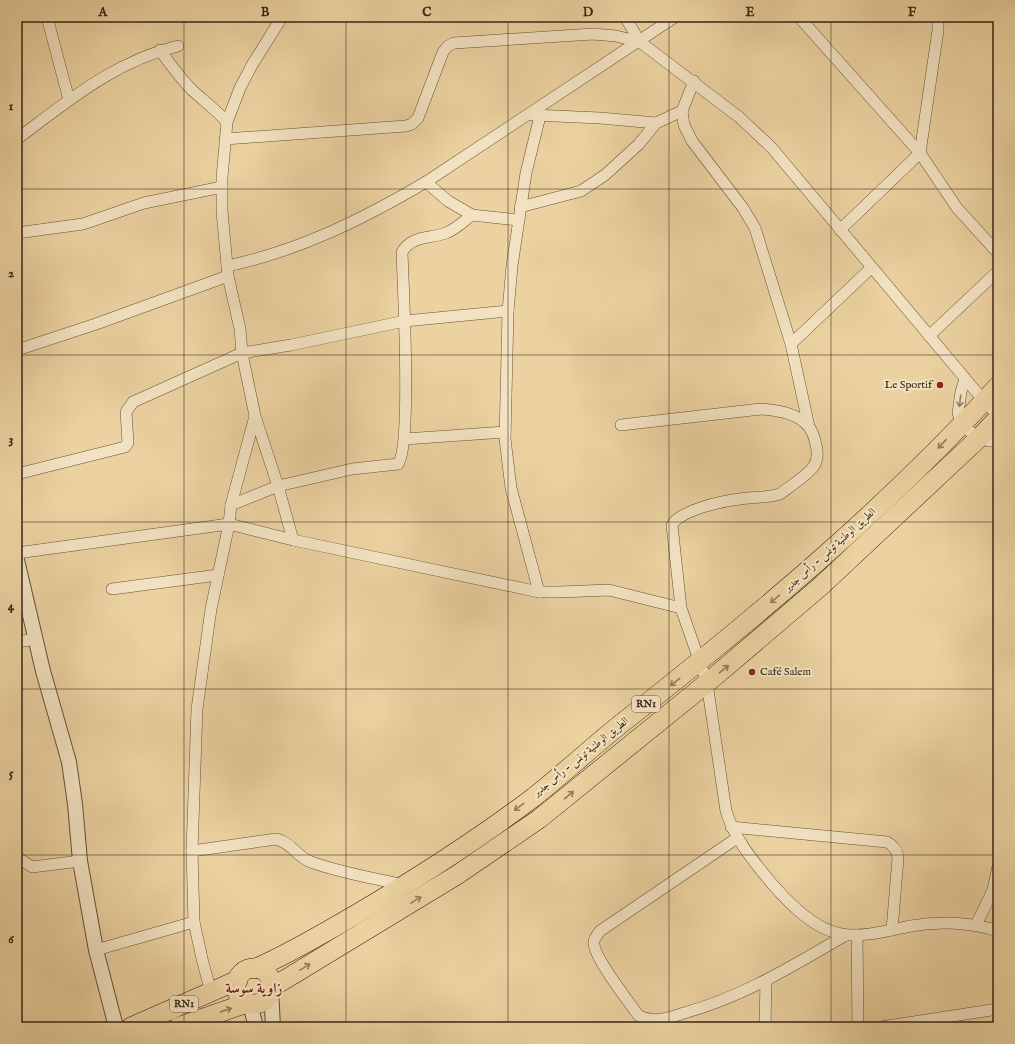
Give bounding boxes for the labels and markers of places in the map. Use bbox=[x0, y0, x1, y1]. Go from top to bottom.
place label: Le Sportif bbox=[884, 378, 934, 392]
marker: Le Sportif bbox=[935, 380, 945, 390]
place label: Café Salem bbox=[760, 665, 811, 679]
marker: Café Salem bbox=[747, 667, 757, 677]

